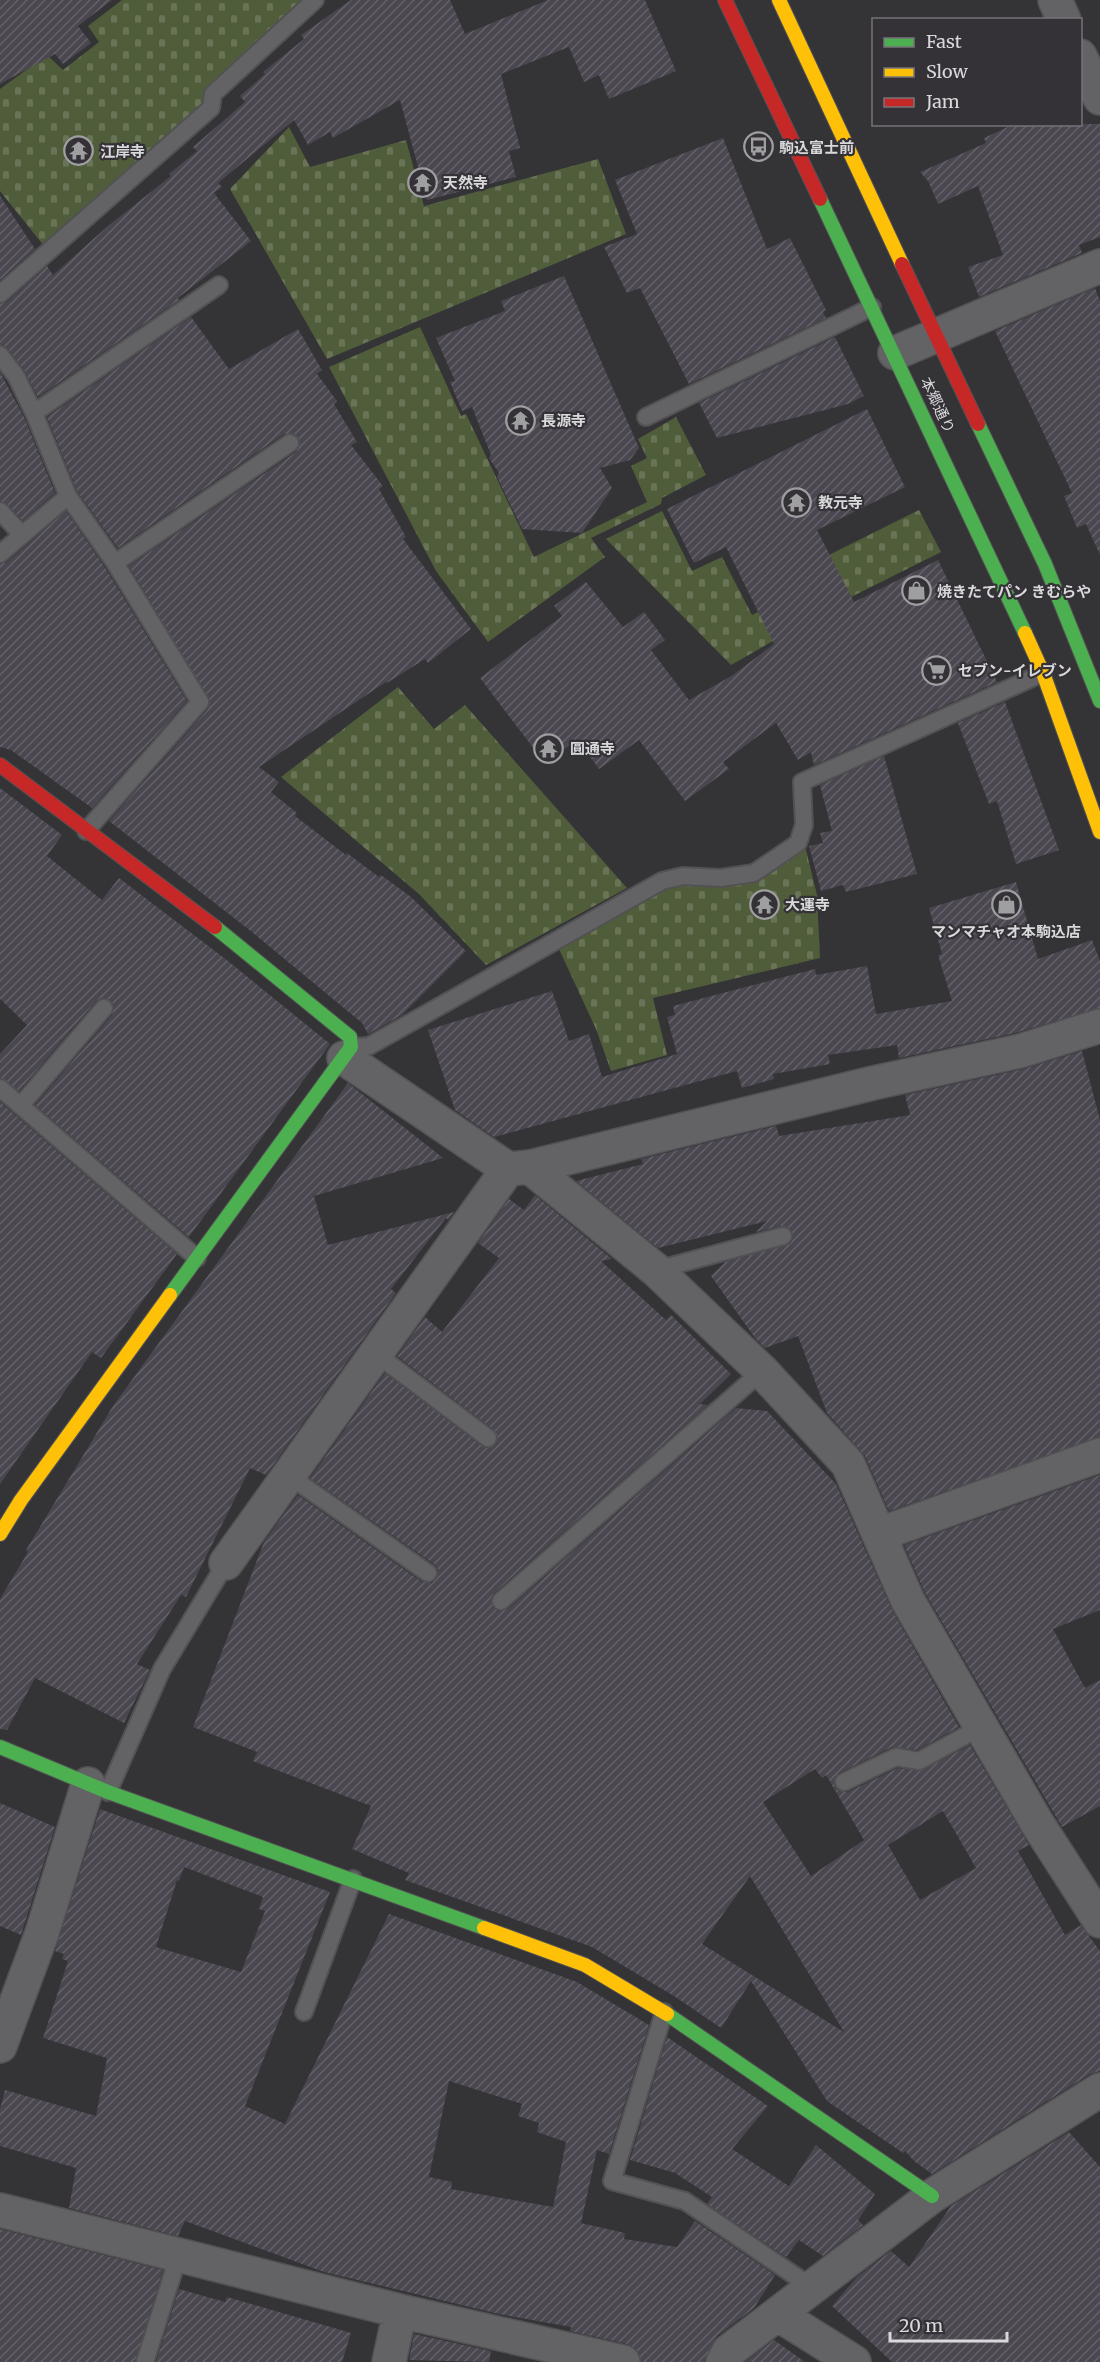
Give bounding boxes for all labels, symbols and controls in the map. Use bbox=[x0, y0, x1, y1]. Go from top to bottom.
legend bbox=[872, 18, 1082, 126]
text: Fast bbox=[926, 30, 962, 53]
text: Slow bbox=[926, 60, 969, 83]
text: Jam bbox=[925, 90, 960, 113]
bus stop icon: 駒込富士前 bbox=[742, 131, 774, 163]
temple icon: 江岸寺 bbox=[63, 135, 95, 167]
place label: 駒込富士前 bbox=[779, 138, 854, 157]
place label: 江岸寺 bbox=[100, 142, 145, 161]
temple icon: 天然寺 bbox=[406, 166, 438, 198]
place label: 天然寺 bbox=[443, 173, 488, 192]
street label: 本郷通り bbox=[917, 374, 959, 436]
temple icon: 長源寺 bbox=[504, 404, 536, 436]
place label: 長源寺 bbox=[541, 411, 586, 430]
temple icon: 教元寺 bbox=[781, 486, 813, 518]
place label: 教元寺 bbox=[818, 493, 863, 512]
shop icon: 焼きたてパン きむらや bbox=[900, 575, 932, 607]
place label: 焼きたてパン きむらや bbox=[937, 582, 1091, 601]
supermarket icon: セブン-イレブン bbox=[921, 654, 953, 686]
place label: セブン-イレブン bbox=[958, 661, 1072, 680]
temple icon: 圓通寺 bbox=[533, 732, 565, 764]
place label: 圓通寺 bbox=[570, 739, 615, 758]
temple icon: 大運寺 bbox=[748, 888, 780, 920]
shop icon: マンマチャオ本駒込店 bbox=[990, 888, 1022, 920]
place label: 大運寺 bbox=[785, 895, 830, 914]
place label: マンマチャオ本駒込店 bbox=[931, 922, 1081, 941]
scale bar bbox=[890, 2305, 1007, 2343]
text: 20 m bbox=[899, 2314, 943, 2337]

